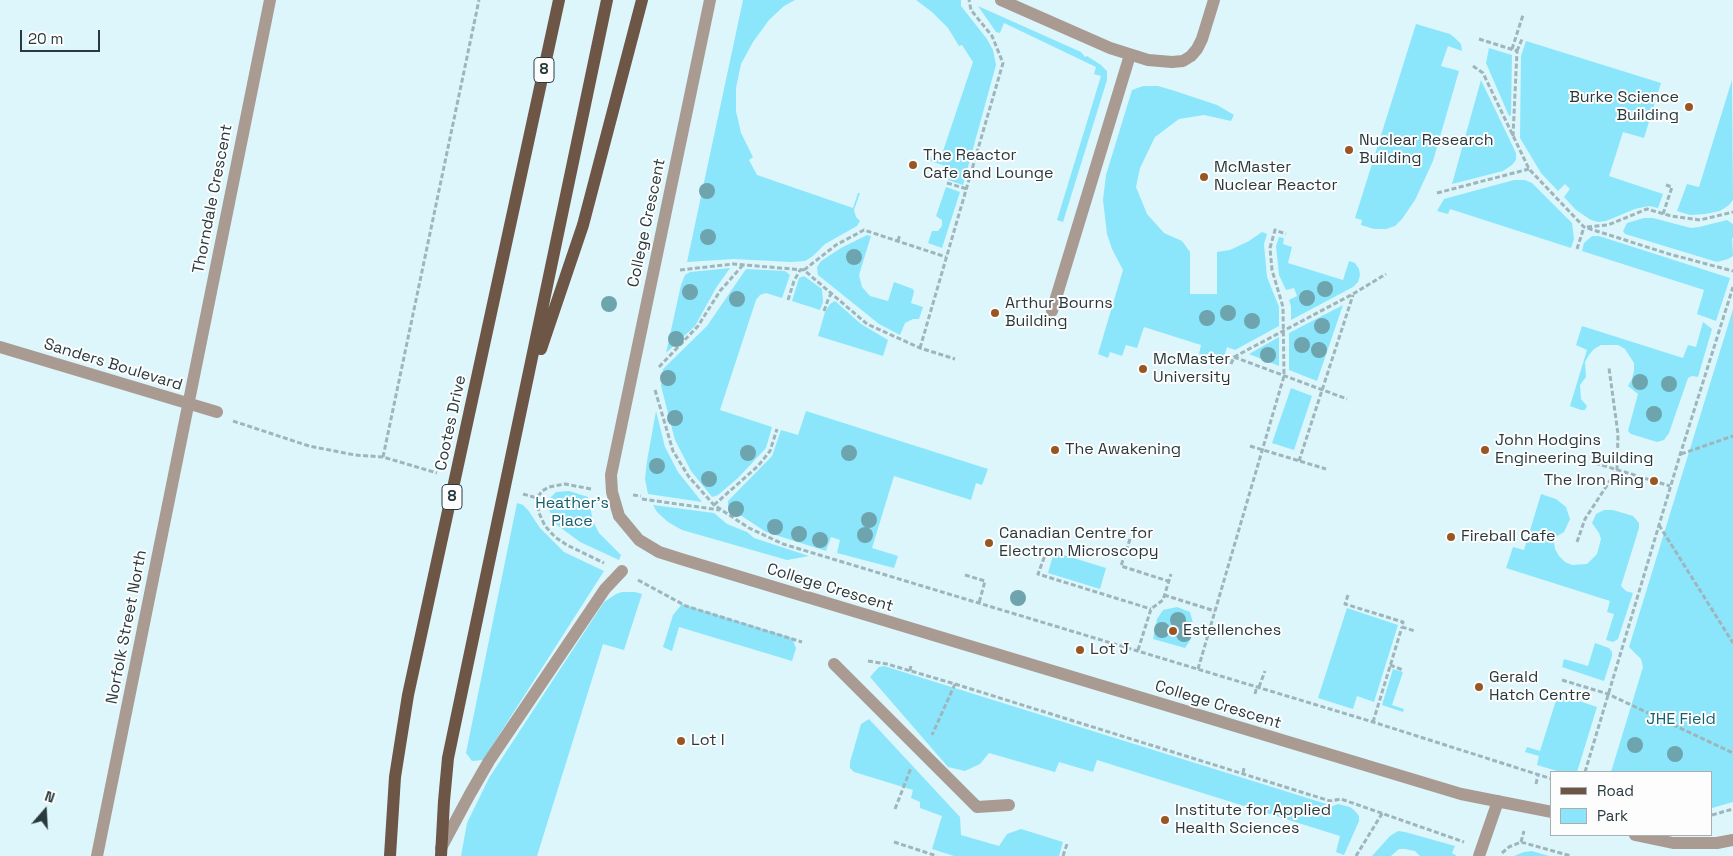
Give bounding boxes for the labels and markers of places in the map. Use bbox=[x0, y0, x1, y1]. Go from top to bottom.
place label: Burke Science Building bbox=[1569, 88, 1679, 126]
marker: Burke Science Building bbox=[1683, 101, 1695, 113]
place label: Nuclear Research Building bbox=[1359, 131, 1494, 169]
marker: Nuclear Research Building bbox=[1343, 144, 1355, 156]
place label: The Reactor Cafe and Lounge bbox=[923, 146, 1054, 184]
place label: McMaster Nuclear Reactor bbox=[1214, 158, 1338, 196]
marker: The Reactor Cafe and Lounge bbox=[907, 159, 919, 171]
marker: McMaster Nuclear Reactor bbox=[1198, 171, 1210, 183]
place label: Arthur Bourns Building bbox=[1005, 294, 1113, 332]
marker: Arthur Bourns Building bbox=[989, 307, 1001, 319]
place label: McMaster University bbox=[1153, 350, 1231, 388]
marker: McMaster University bbox=[1137, 363, 1149, 375]
place label: John Hodgins Engineering Building bbox=[1495, 431, 1653, 469]
place label: The Awakening bbox=[1065, 440, 1181, 460]
marker: The Awakening bbox=[1049, 444, 1061, 456]
marker: John Hodgins Engineering Building bbox=[1479, 444, 1491, 456]
place label: The Iron Ring bbox=[1544, 471, 1644, 491]
marker: The Iron Ring bbox=[1648, 475, 1660, 487]
place label: Canadian Centre for Electron Microscopy bbox=[999, 524, 1159, 562]
place label: Fireball Cafe bbox=[1461, 527, 1555, 547]
marker: Fireball Cafe bbox=[1445, 531, 1457, 543]
marker: Canadian Centre for Electron Microscopy bbox=[983, 537, 995, 549]
place label: Estellenches bbox=[1183, 621, 1281, 641]
marker: Estellenches bbox=[1167, 625, 1179, 637]
place label: Lot J bbox=[1090, 640, 1129, 660]
marker: Lot J bbox=[1074, 644, 1086, 656]
place label: Gerald Hatch Centre bbox=[1489, 668, 1591, 706]
marker: Gerald Hatch Centre bbox=[1473, 681, 1485, 693]
place label: Lot I bbox=[691, 731, 725, 751]
marker: Lot I bbox=[675, 735, 687, 747]
place label: Institute for Applied Health Sciences bbox=[1175, 801, 1331, 839]
marker: Institute for Applied Health Sciences bbox=[1159, 814, 1171, 826]

